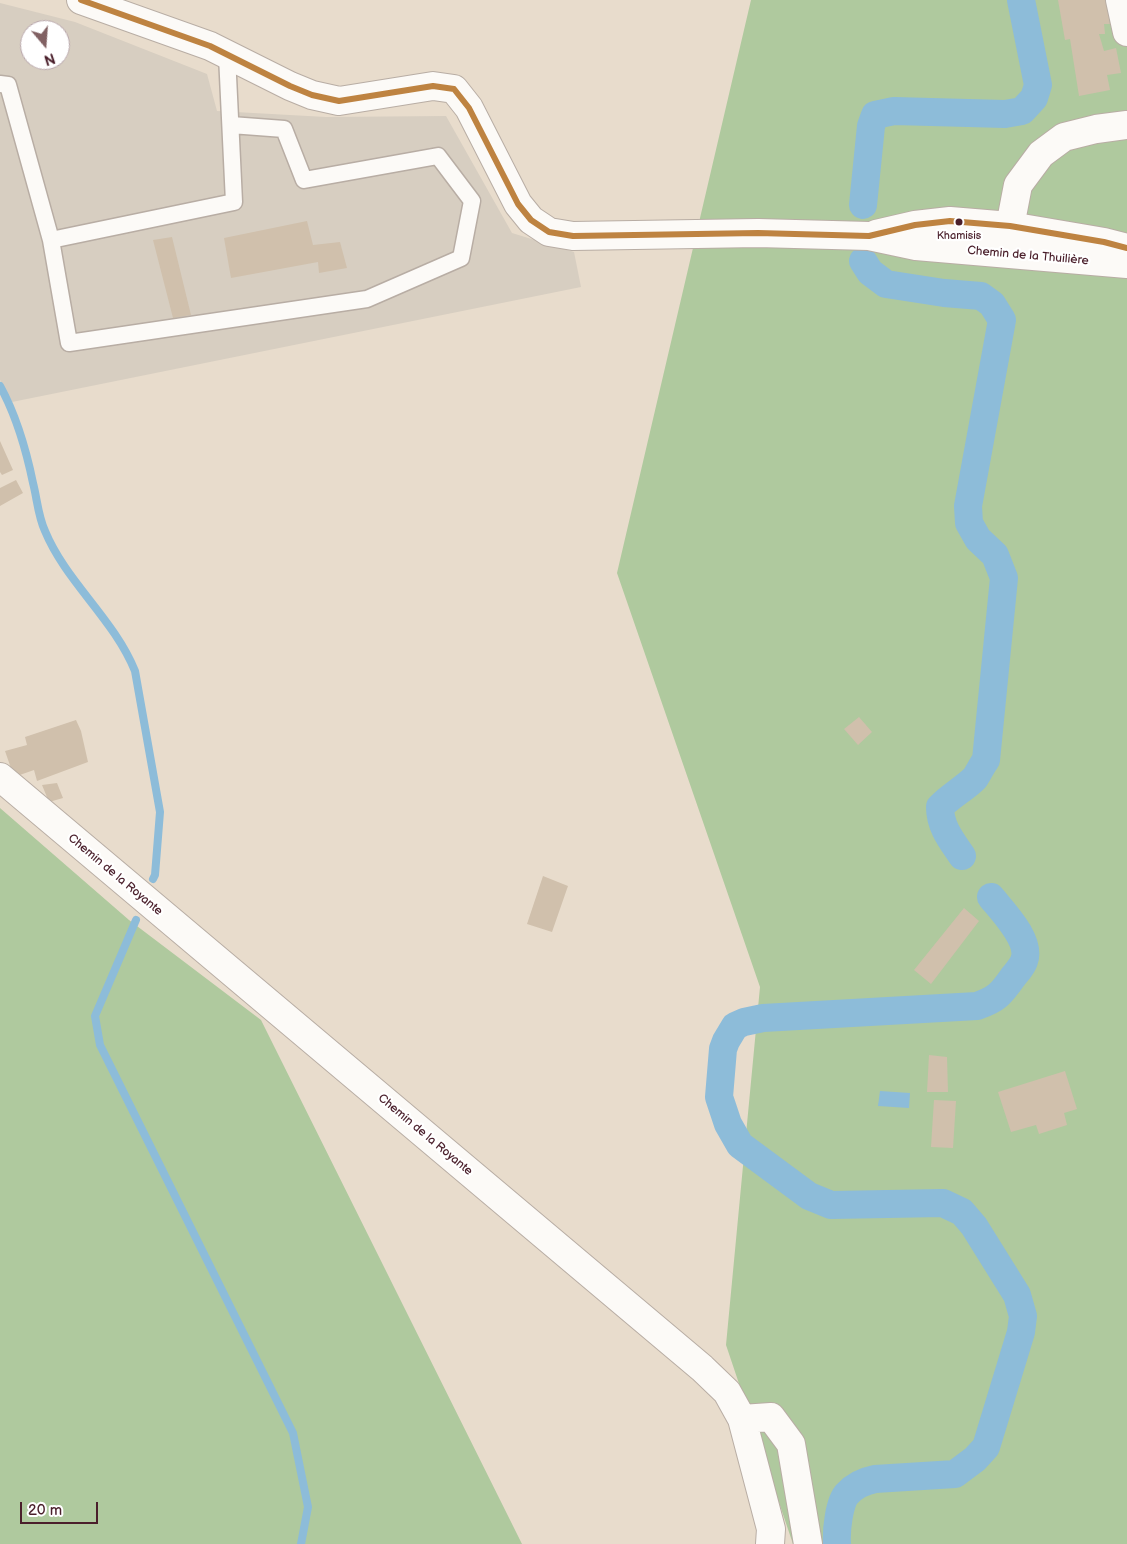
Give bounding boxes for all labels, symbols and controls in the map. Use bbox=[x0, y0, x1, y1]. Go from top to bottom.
north arrow bbox=[20, 20, 70, 70]
text: N bbox=[42, 49, 57, 68]
marker: Khamisis bbox=[954, 217, 964, 227]
place label: Khamisis bbox=[937, 229, 981, 243]
street label: Chemin de la Thuilière bbox=[967, 244, 1089, 268]
street label: Chemin de la Royante bbox=[65, 831, 165, 919]
street label: Chemin de la Royante bbox=[375, 1091, 475, 1179]
scale bar bbox=[22, 1492, 100, 1524]
text: 20 m bbox=[28, 1501, 62, 1520]

